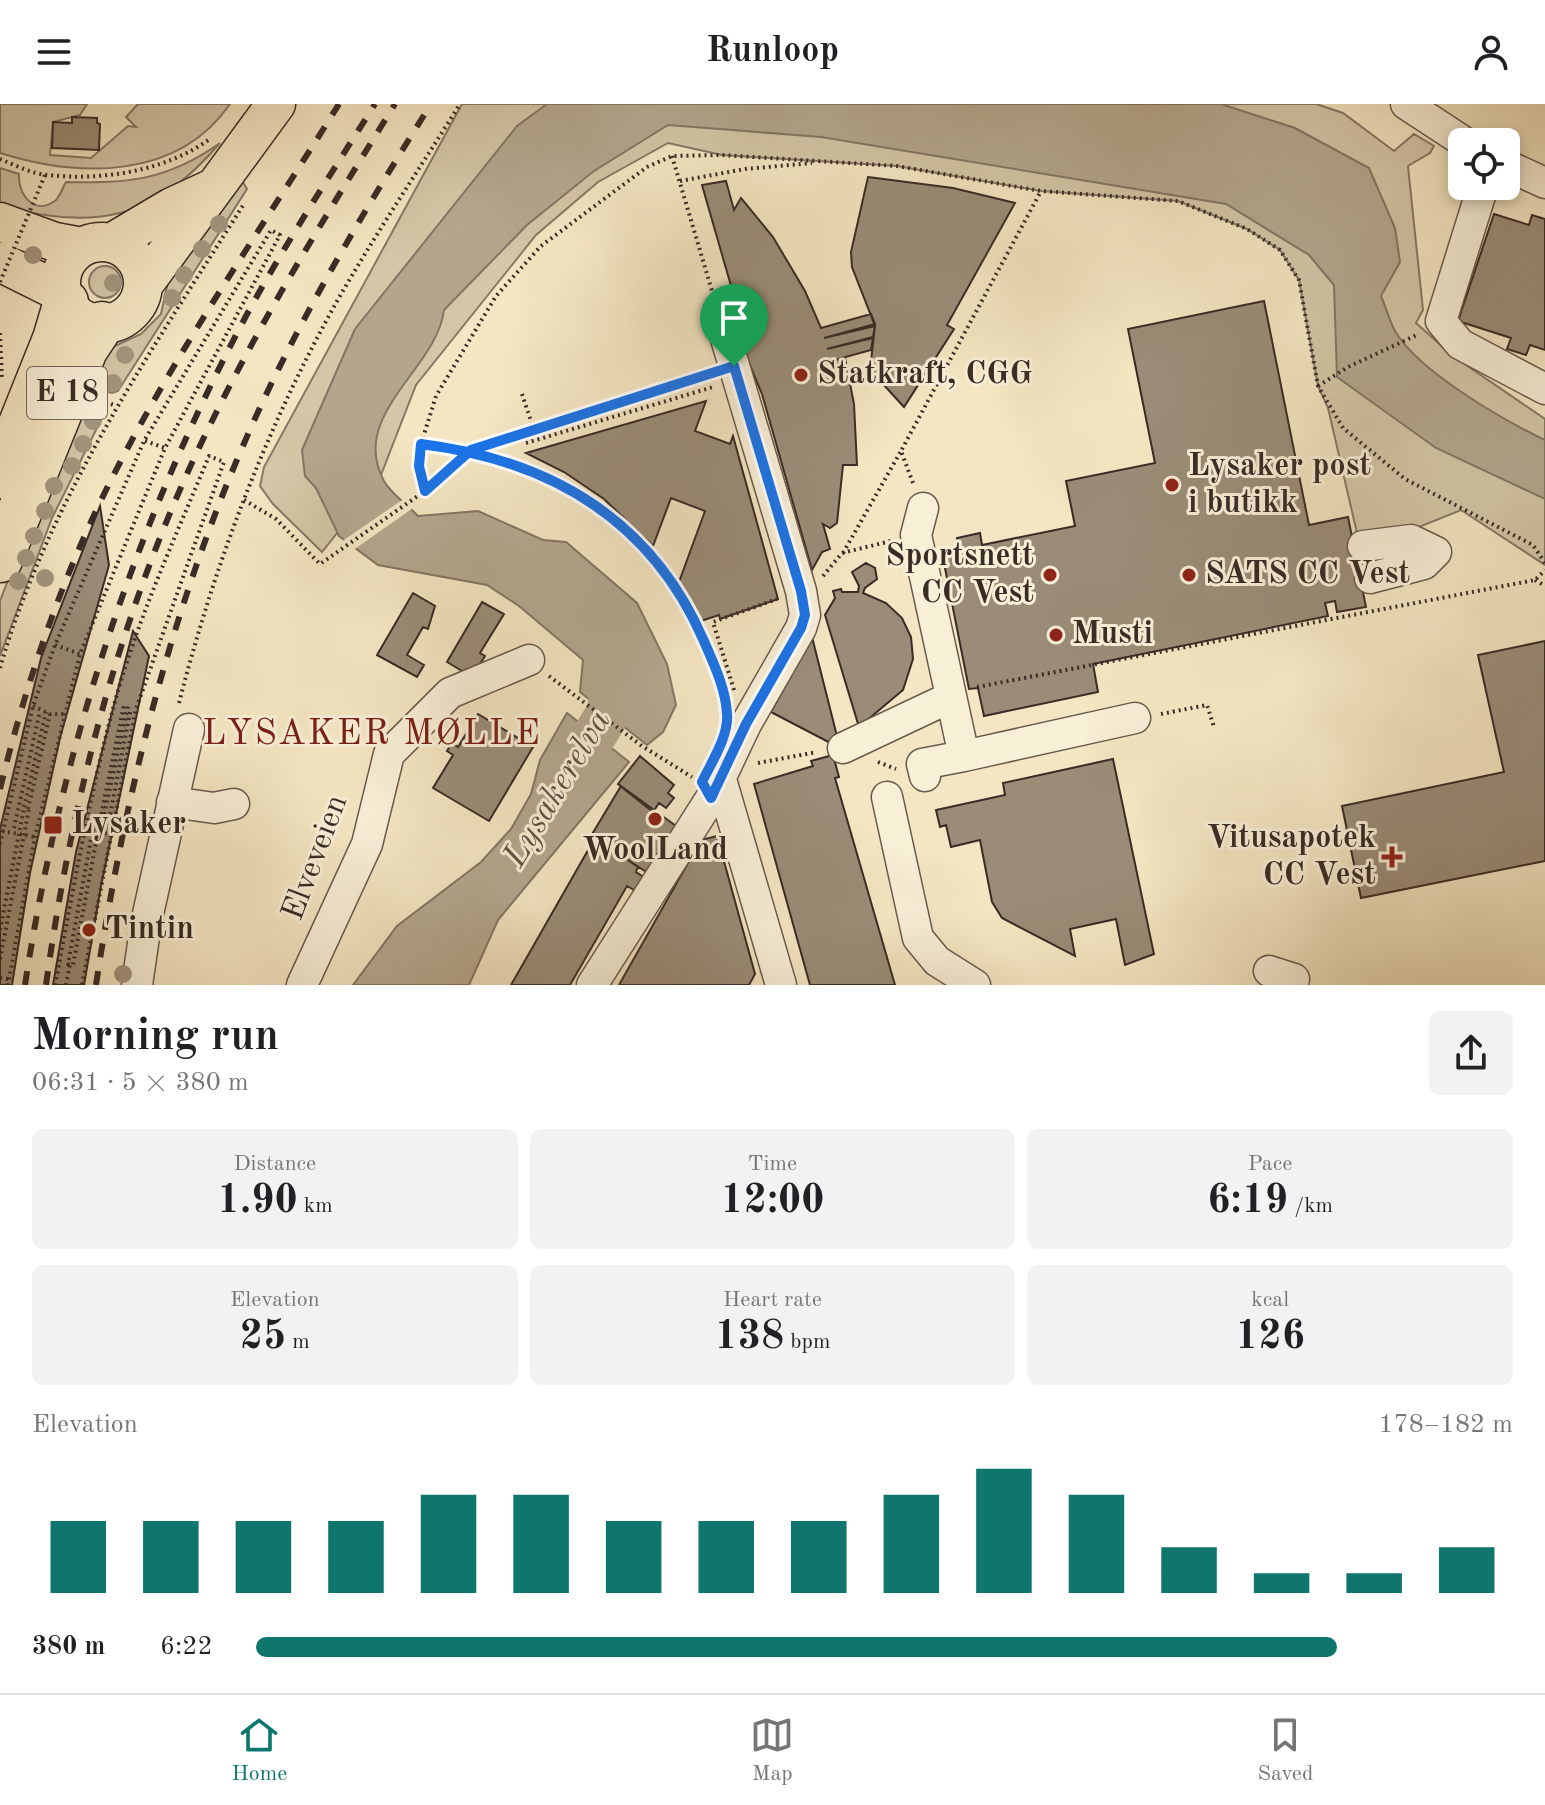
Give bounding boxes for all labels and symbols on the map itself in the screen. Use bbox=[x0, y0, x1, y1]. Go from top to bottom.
pin bbox=[700, 284, 768, 366]
place label: Statkraft, CGG bbox=[817, 359, 1032, 391]
marker: Statkraft, CGG bbox=[792, 366, 810, 384]
road number: E 18 bbox=[27, 367, 107, 419]
place label: Lysaker post i butikk bbox=[1188, 451, 1371, 520]
marker: Lysaker post i butikk bbox=[1163, 476, 1181, 494]
place label: Sportsnett CC Vest bbox=[885, 541, 1034, 610]
place label: SATS CC Vest bbox=[1205, 559, 1410, 591]
marker: Sportsnett CC Vest bbox=[1041, 566, 1059, 584]
marker: SATS CC Vest bbox=[1180, 566, 1198, 584]
place label: Musti bbox=[1072, 619, 1153, 651]
marker: Musti bbox=[1047, 626, 1065, 644]
water label: Lysakerelva bbox=[498, 705, 618, 874]
district label: LYSAKER MØLLE bbox=[202, 717, 542, 753]
street label: Elveveien bbox=[277, 791, 355, 925]
place label: Lysaker bbox=[71, 809, 186, 841]
marker: WoolLand bbox=[646, 810, 664, 828]
marker: Lysaker bbox=[42, 814, 64, 836]
place label: Vitusapotek CC Vest bbox=[1206, 823, 1376, 892]
place label: WoolLand bbox=[582, 835, 728, 867]
marker: Vitusapotek CC Vest bbox=[1383, 848, 1401, 866]
place label: Tintin bbox=[105, 914, 194, 946]
marker: Tintin bbox=[80, 921, 98, 939]

